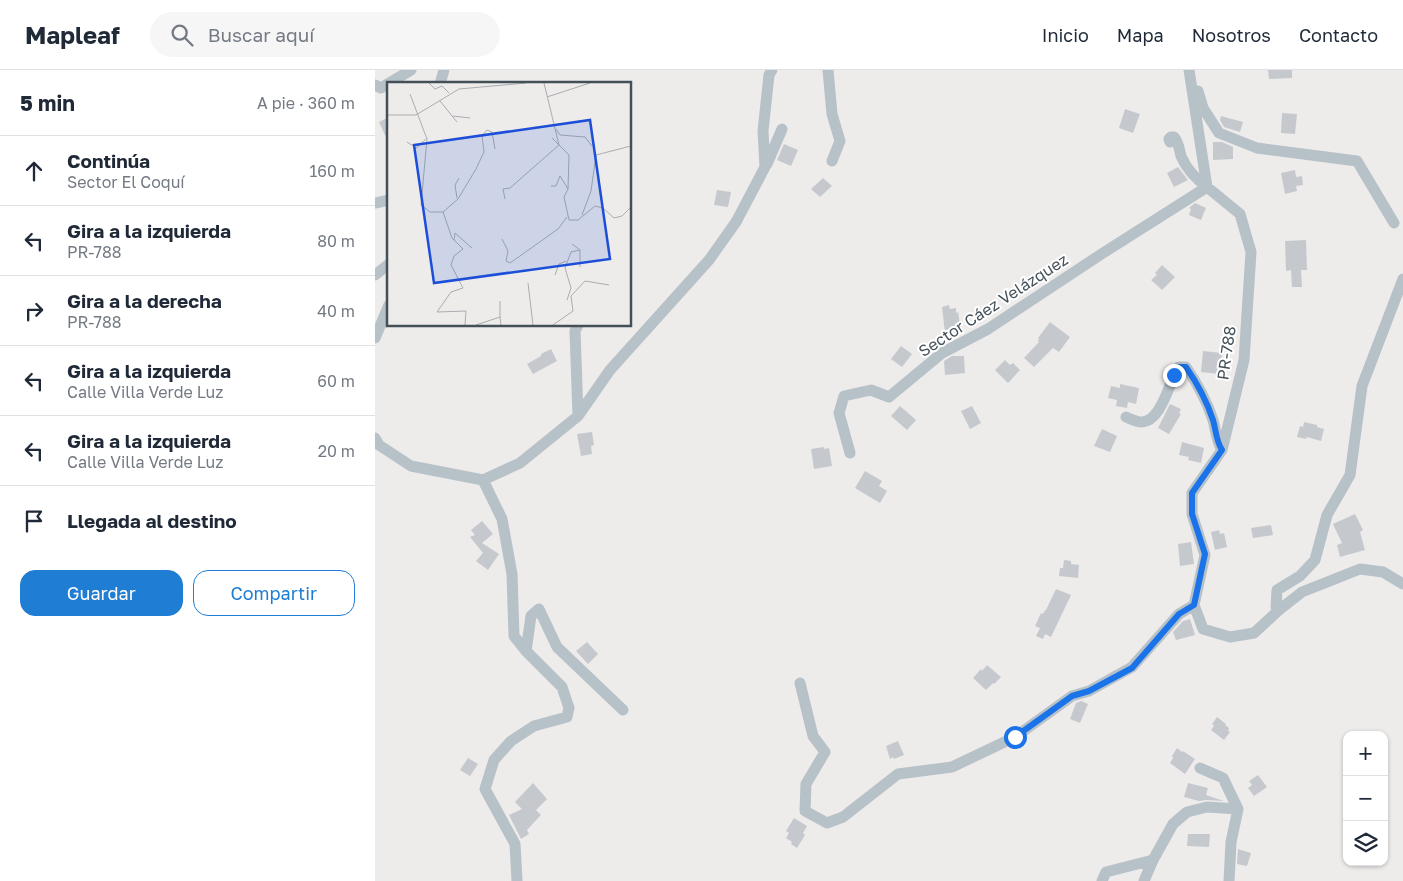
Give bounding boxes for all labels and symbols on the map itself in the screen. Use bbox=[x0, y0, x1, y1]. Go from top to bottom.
inset map bbox=[387, 82, 631, 326]
street label: Sector Cáez Velázquez bbox=[915, 249, 1071, 361]
street label: PR-788 bbox=[1212, 325, 1240, 381]
route end bbox=[1163, 364, 1186, 387]
route start bbox=[1004, 726, 1027, 749]

